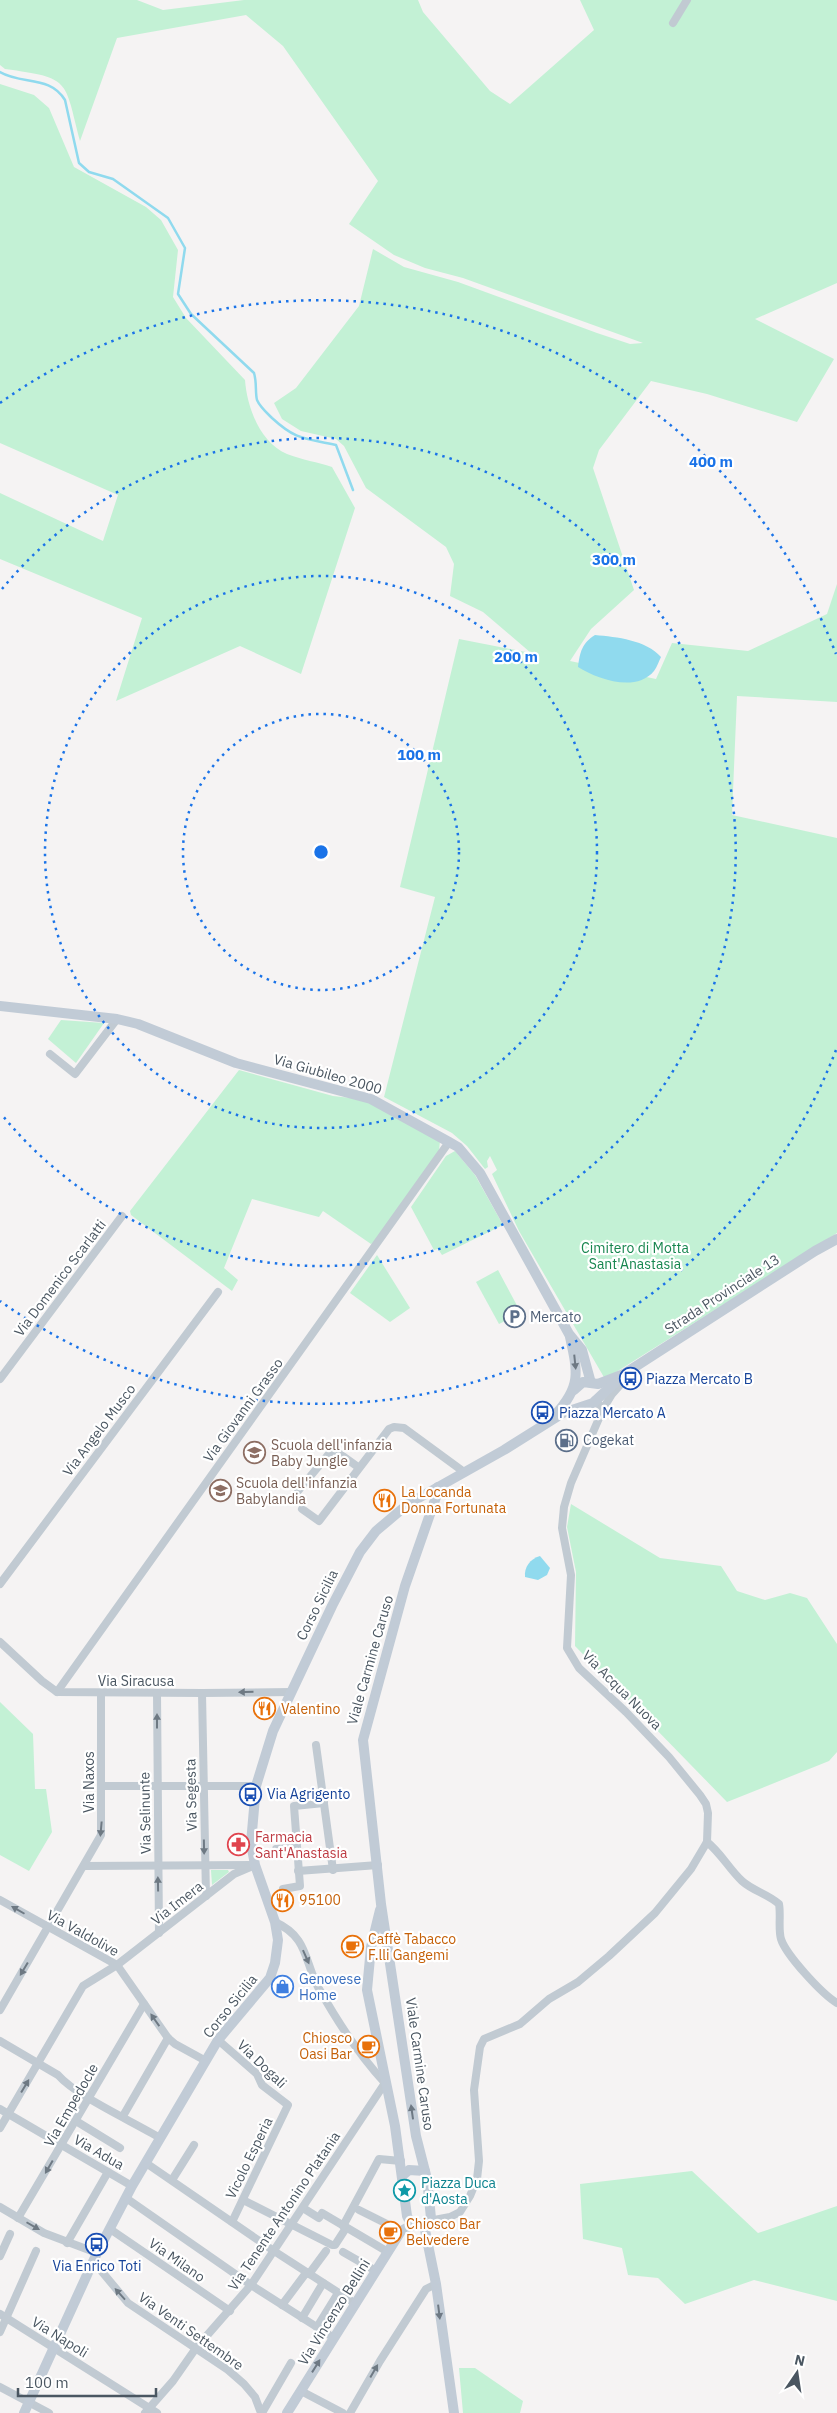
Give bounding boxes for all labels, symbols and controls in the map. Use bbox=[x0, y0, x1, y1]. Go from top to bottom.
text: 400 m bbox=[689, 452, 733, 471]
text: 300 m bbox=[592, 550, 636, 569]
text: 200 m bbox=[494, 647, 538, 666]
text: 100 m bbox=[397, 745, 441, 764]
centre of rings bbox=[312, 843, 330, 861]
street label: Via Giubileo 2000 bbox=[272, 1050, 384, 1098]
street label: Via Domenico Scarlatti bbox=[10, 1216, 110, 1340]
park label: Cimitero di Motta Sant'Anastasia bbox=[581, 1239, 690, 1273]
street label: Strada Provinciale 13 bbox=[661, 1250, 783, 1338]
parking icon: Mercato bbox=[502, 1305, 526, 1329]
place label: Mercato bbox=[530, 1308, 581, 1326]
street label: Via Giovanni Grasso bbox=[199, 1354, 287, 1466]
one-way arrow bbox=[571, 1354, 579, 1370]
bus stop icon: Piazza Mercato B bbox=[618, 1367, 642, 1391]
place label: Piazza Mercato B bbox=[646, 1370, 753, 1388]
street label: Via Angelo Musco bbox=[59, 1380, 140, 1480]
bus stop icon: Piazza Mercato A bbox=[531, 1401, 555, 1425]
place label: Piazza Mercato A bbox=[559, 1404, 666, 1422]
fuel station icon: Cogekat bbox=[555, 1428, 579, 1452]
place label: Cogekat bbox=[583, 1431, 634, 1449]
place label: Scuola dell'infanzia Baby Jungle bbox=[271, 1436, 393, 1470]
school or university icon: Scuola dell'infanzia Baby Jungle bbox=[243, 1441, 267, 1465]
place label: Scuola dell'infanzia Babylandia bbox=[236, 1474, 358, 1508]
school or university icon: Scuola dell'infanzia Babylandia bbox=[208, 1479, 232, 1503]
place label: La Locanda Donna Fortunata bbox=[401, 1483, 507, 1517]
restaurant icon: La Locanda Donna Fortunata bbox=[373, 1488, 397, 1512]
street label: Corso Sicilia bbox=[292, 1566, 342, 1643]
street label: Viale Carmine Caruso bbox=[343, 1593, 397, 1727]
street label: Via Acqua Nuova bbox=[578, 1646, 666, 1734]
street label: Via Siracusa bbox=[98, 1672, 175, 1690]
one-way arrow bbox=[238, 1689, 254, 1697]
restaurant icon: Valentino bbox=[253, 1697, 277, 1721]
place label: Valentino bbox=[281, 1700, 340, 1718]
one-way arrow bbox=[153, 1713, 161, 1729]
street label: Via Naxos bbox=[80, 1751, 98, 1813]
street label: Via Segesta bbox=[181, 1758, 201, 1832]
street label: Via Selinunte bbox=[135, 1771, 155, 1854]
bus stop icon: Via Agrigento bbox=[239, 1782, 263, 1806]
place label: Via Agrigento bbox=[267, 1785, 351, 1803]
one-way arrow bbox=[96, 1822, 104, 1838]
place label: Farmacia Sant'Anastasia bbox=[255, 1828, 348, 1862]
pharmacy icon: Farmacia Sant'Anastasia bbox=[227, 1833, 251, 1857]
one-way arrow bbox=[200, 1839, 208, 1855]
one-way arrow bbox=[154, 1876, 162, 1892]
street label: Via Imera bbox=[147, 1877, 207, 1929]
restaurant icon: 95100 bbox=[271, 1888, 295, 1912]
place label: 95100 bbox=[299, 1891, 341, 1909]
one-way arrow bbox=[11, 1906, 25, 1915]
street label: Via Valdolive bbox=[44, 1906, 123, 1960]
place label: Caffè Tabacco F.lli Gangemi bbox=[368, 1930, 456, 1964]
cafe icon: Caffè Tabacco F.lli Gangemi bbox=[340, 1935, 364, 1959]
one-way arrow bbox=[303, 1950, 311, 1964]
one-way arrow bbox=[20, 1962, 29, 1975]
street label: Corso Sicilia bbox=[199, 1970, 261, 2041]
place label: Genovese Home bbox=[299, 1970, 361, 2004]
shop icon: Genovese Home bbox=[271, 1975, 295, 1999]
street label: Viale Carmine Caruso bbox=[402, 1996, 438, 2132]
one-way arrow bbox=[150, 2013, 160, 2027]
place label: Chiosco Oasi Bar bbox=[299, 2029, 352, 2063]
cafe icon: Chiosco Oasi Bar bbox=[356, 2034, 380, 2058]
street label: Via Dogali bbox=[233, 2036, 291, 2092]
street label: Via Empedocle bbox=[40, 2060, 102, 2150]
one-way arrow bbox=[20, 2080, 29, 2093]
one-way arrow bbox=[408, 2104, 416, 2120]
street label: Vicolo Esperia bbox=[221, 2114, 277, 2202]
street label: Via Tenente Antonino Platania bbox=[224, 2127, 344, 2294]
street label: Via Adua bbox=[71, 2130, 128, 2174]
one-way arrow bbox=[44, 2160, 53, 2173]
place label: Piazza Duca d'Aosta bbox=[421, 2174, 497, 2208]
place icon: Piazza Duca d'Aosta bbox=[393, 2179, 417, 2203]
place label: Chiosco Bar Belvedere bbox=[406, 2215, 481, 2249]
cafe icon: Chiosco Bar Belvedere bbox=[378, 2220, 402, 2244]
one-way arrow bbox=[26, 2222, 39, 2231]
bus stop icon: Via Enrico Toti bbox=[85, 2232, 109, 2256]
street label: Via Milano bbox=[145, 2234, 209, 2286]
street label: Via Vincenzo Bellini bbox=[294, 2255, 374, 2369]
place label: Via Enrico Toti bbox=[52, 2257, 142, 2275]
one-way arrow bbox=[114, 2288, 126, 2300]
street label: Via Venti Settembre bbox=[135, 2288, 247, 2374]
one-way arrow bbox=[435, 2304, 443, 2320]
street label: Via Napoli bbox=[28, 2313, 92, 2361]
north arrow bbox=[772, 2348, 822, 2398]
text: N bbox=[793, 2350, 807, 2370]
one-way arrow bbox=[312, 2360, 321, 2373]
one-way arrow bbox=[370, 2363, 378, 2378]
scale bar bbox=[18, 2366, 155, 2398]
text: 100 m bbox=[25, 2373, 69, 2392]

